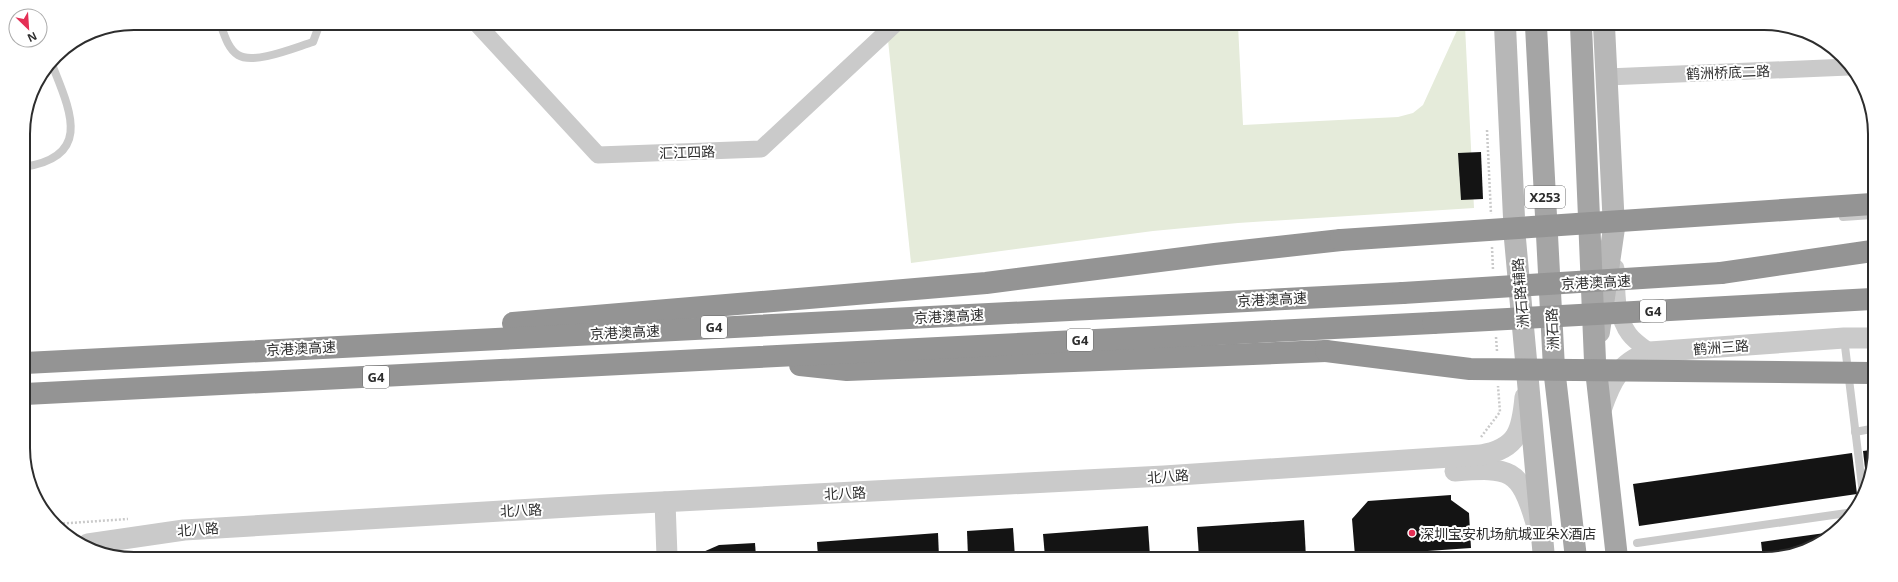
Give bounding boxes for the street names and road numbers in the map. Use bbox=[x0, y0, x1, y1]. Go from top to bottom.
street label: 鹤洲桥底二路 bbox=[1686, 61, 1770, 83]
street label: 汇江四路 bbox=[659, 142, 715, 162]
road number: X253 bbox=[1525, 186, 1565, 208]
street label: 洲石路辅路 bbox=[1507, 257, 1533, 329]
street label: 京港澳高速 bbox=[1561, 271, 1631, 293]
street label: 京港澳高速 bbox=[1237, 288, 1307, 310]
road number: G4 bbox=[1640, 300, 1666, 322]
street label: 京港澳高速 bbox=[914, 305, 984, 327]
street label: 洲石路 bbox=[1541, 308, 1563, 350]
road number: G4 bbox=[701, 316, 727, 338]
street label: 京港澳高速 bbox=[590, 321, 660, 343]
road number: G4 bbox=[1067, 329, 1093, 351]
street label: 鹤洲三路 bbox=[1692, 336, 1750, 358]
street label: 京港澳高速 bbox=[266, 337, 336, 359]
road number: G4 bbox=[363, 366, 389, 388]
street label: 北八路 bbox=[1146, 465, 1190, 487]
street label: 北八路 bbox=[824, 482, 866, 504]
street label: 北八路 bbox=[500, 499, 542, 521]
street label: 北八路 bbox=[176, 518, 220, 540]

